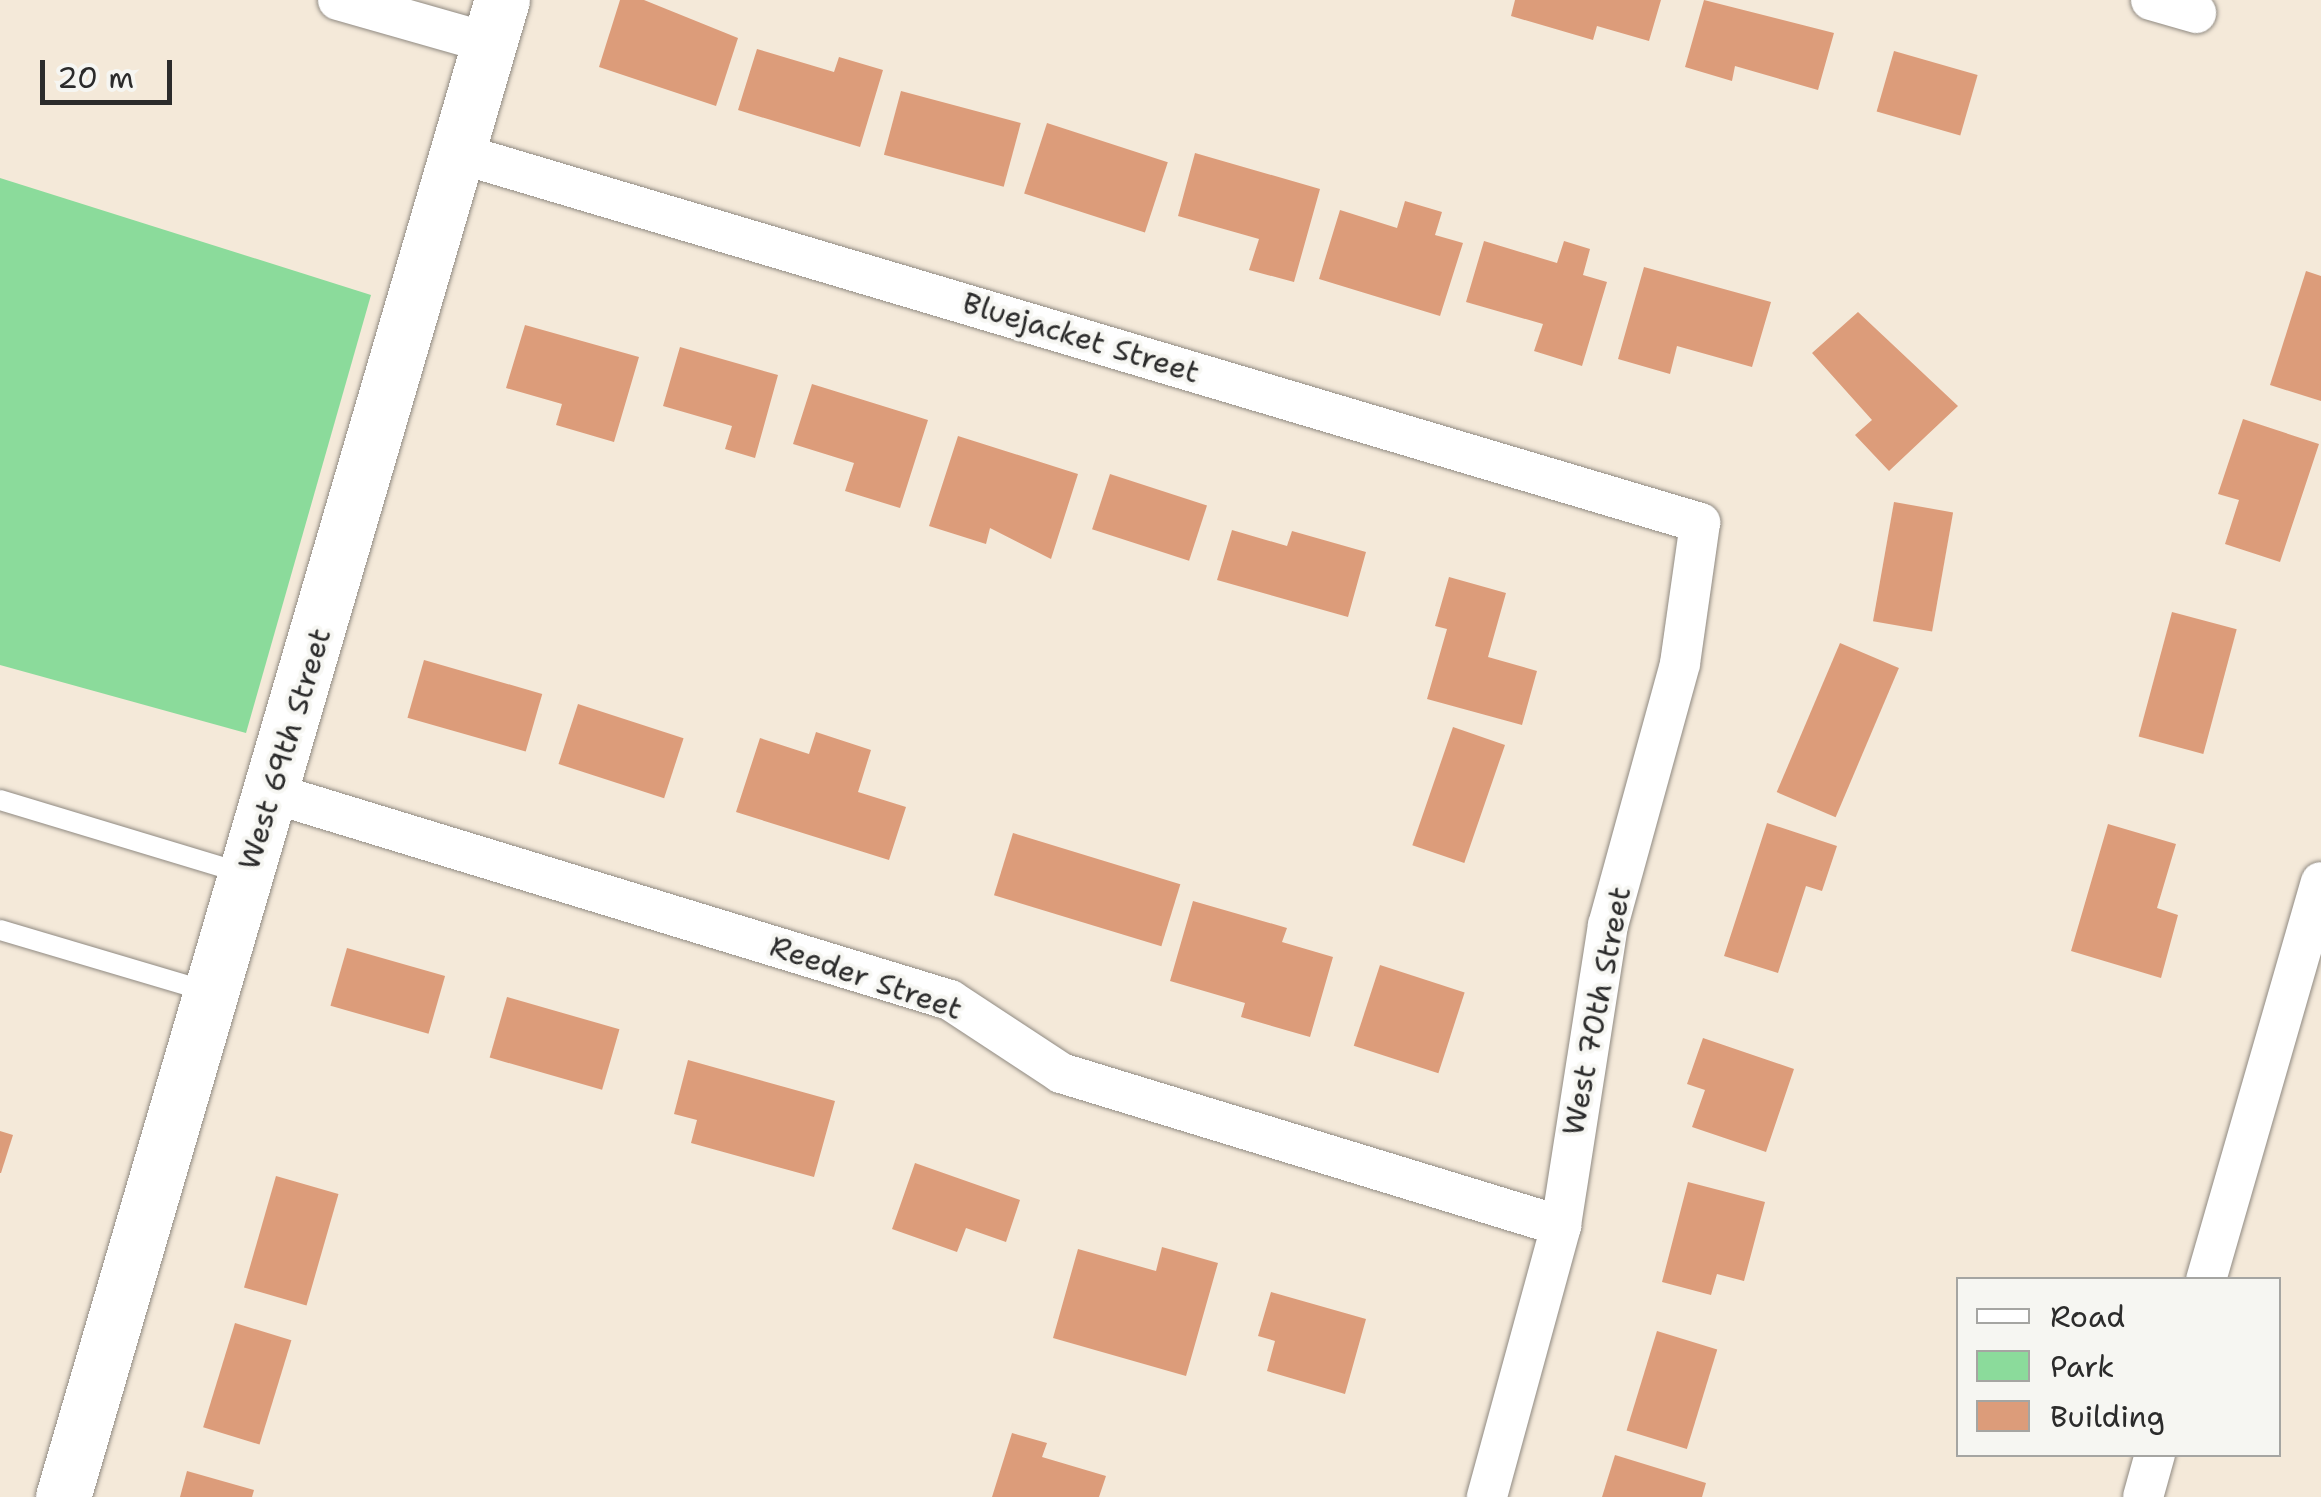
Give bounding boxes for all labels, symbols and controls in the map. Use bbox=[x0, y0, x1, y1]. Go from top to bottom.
scale bar bbox=[45, 40, 178, 102]
text: 20 m bbox=[57, 57, 134, 98]
street label: Bluejacket Street bbox=[958, 285, 1204, 391]
street label: West 69th Street bbox=[231, 624, 339, 874]
street label: West 70th Street bbox=[1555, 883, 1639, 1139]
street label: Reeder Street bbox=[765, 928, 967, 1028]
legend bbox=[1956, 1277, 2281, 1457]
text: Road bbox=[2050, 1296, 2125, 1337]
text: Park bbox=[2050, 1346, 2114, 1387]
text: Building bbox=[2050, 1396, 2165, 1437]

